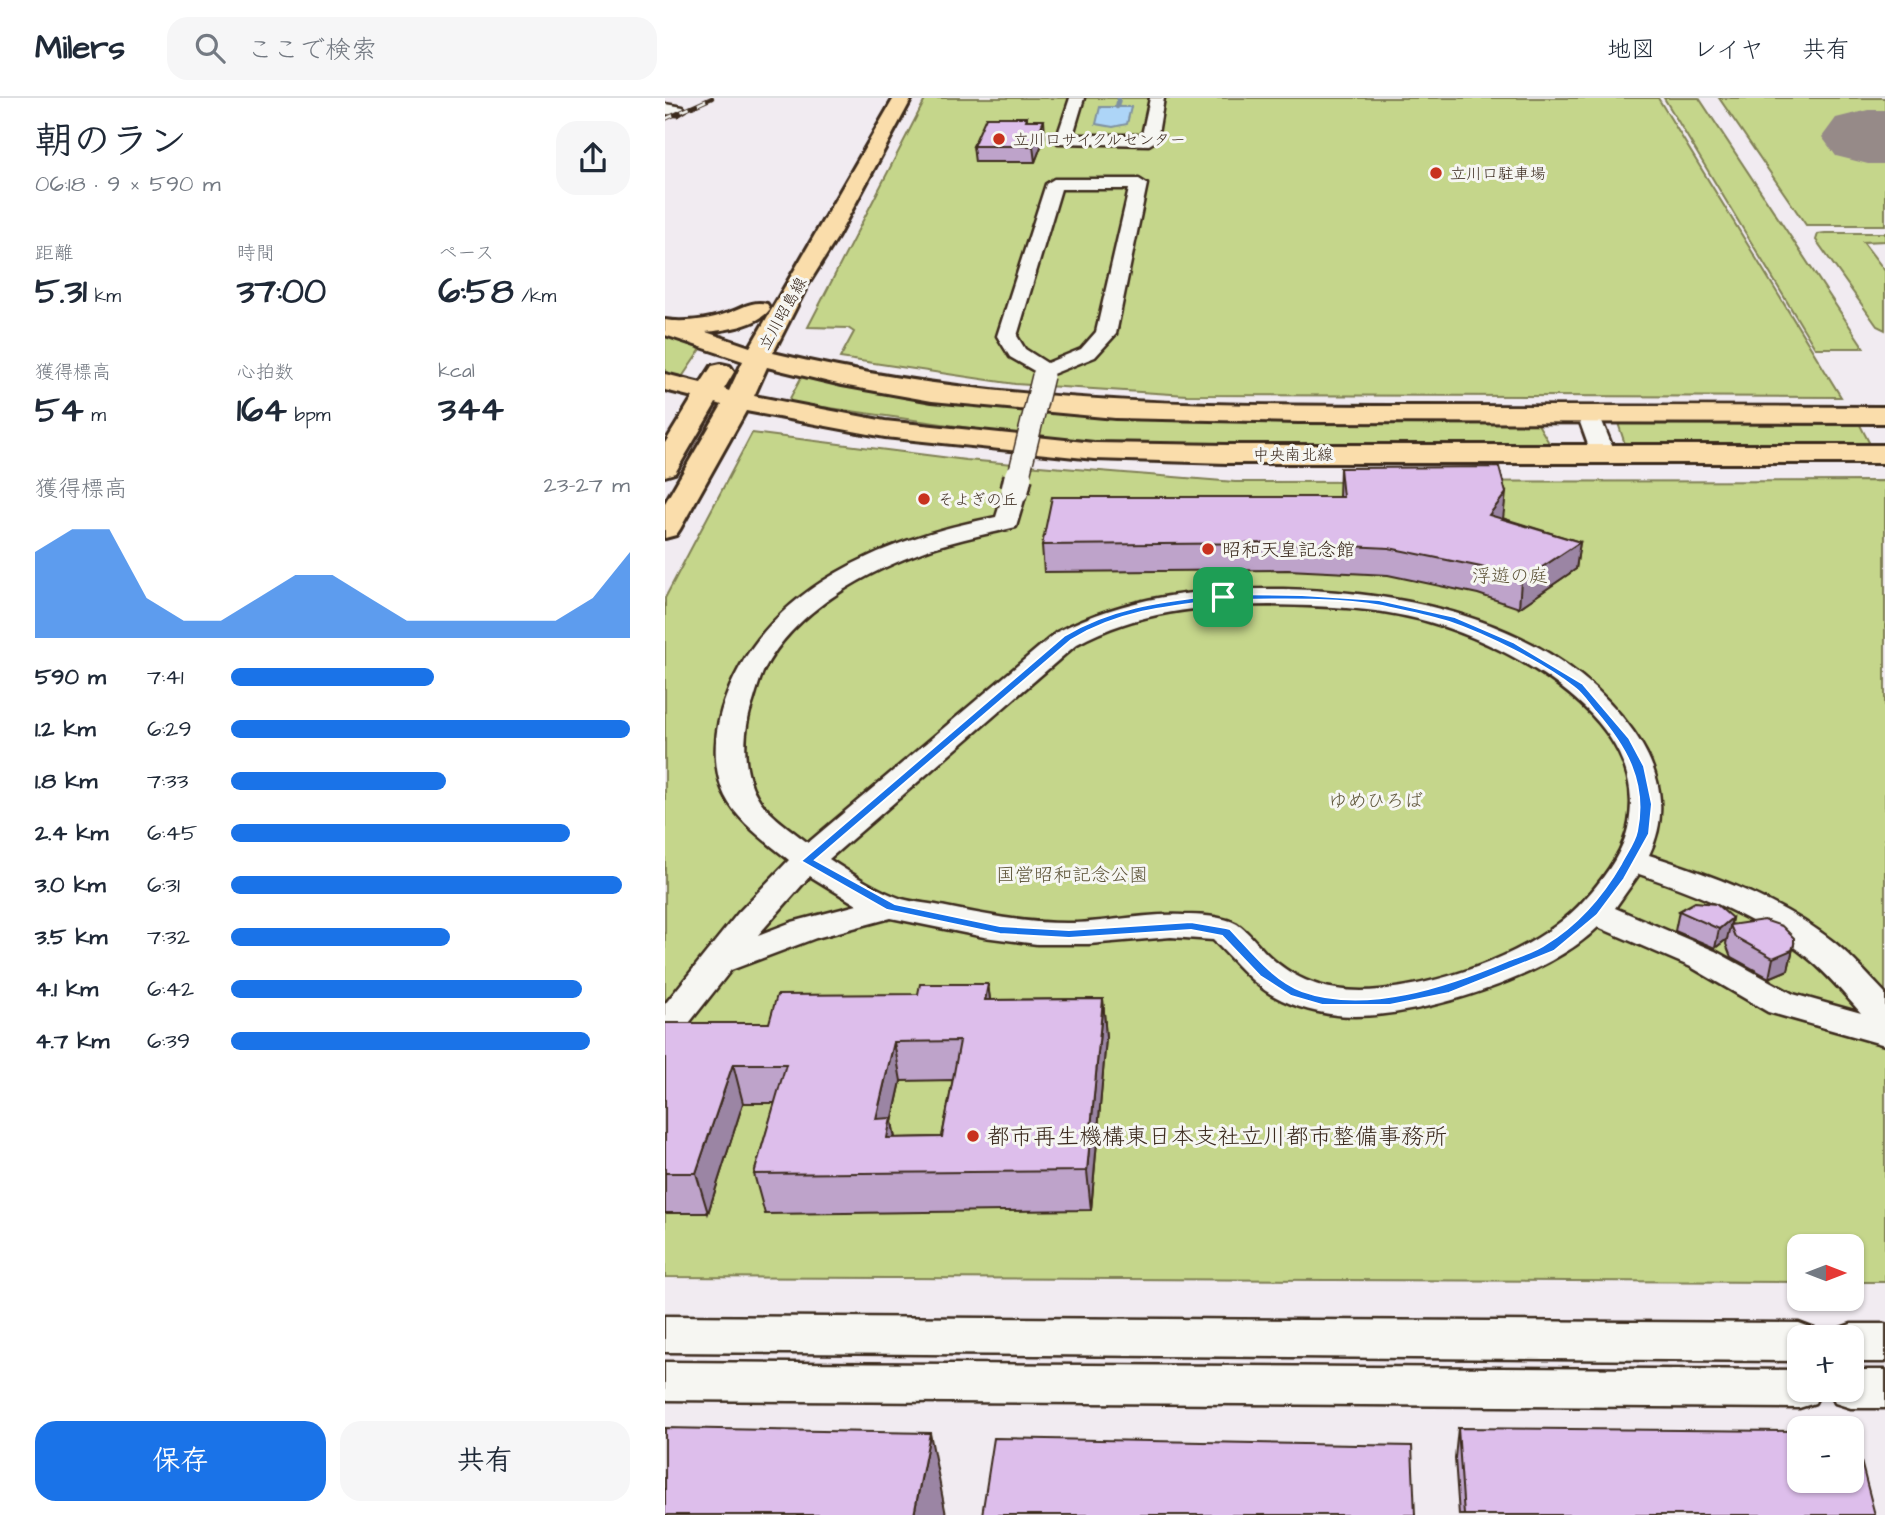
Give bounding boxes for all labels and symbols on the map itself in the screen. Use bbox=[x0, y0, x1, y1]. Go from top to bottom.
place label: 立川口サイクルセンター bbox=[1013, 129, 1186, 151]
marker: 立川口サイクルセンター bbox=[991, 131, 1007, 147]
place label: 立川口駐車場 bbox=[1450, 163, 1546, 185]
marker: 立川口駐車場 bbox=[1428, 165, 1444, 181]
street label: 立川昭島線 bbox=[754, 273, 812, 354]
street label: 中央南北線 bbox=[1253, 444, 1333, 466]
place label: そよぎの丘 bbox=[938, 489, 1018, 511]
marker: そよぎの丘 bbox=[916, 491, 932, 507]
place label: 昭和天皇記念館 bbox=[1222, 537, 1355, 564]
marker: 昭和天皇記念館 bbox=[1200, 541, 1216, 557]
park label: 浮遊の庭 bbox=[1472, 563, 1548, 590]
pin bbox=[1193, 567, 1253, 627]
park label: ゆめひろば bbox=[1328, 788, 1424, 815]
park label: 国営昭和記念公園 bbox=[996, 862, 1148, 889]
place label: 都市再生機構東日本支社立川都市整備事務所 bbox=[987, 1121, 1447, 1153]
marker: 都市再生機構東日本支社立川都市整備事務所 bbox=[965, 1128, 981, 1144]
north arrow bbox=[1787, 1234, 1864, 1311]

